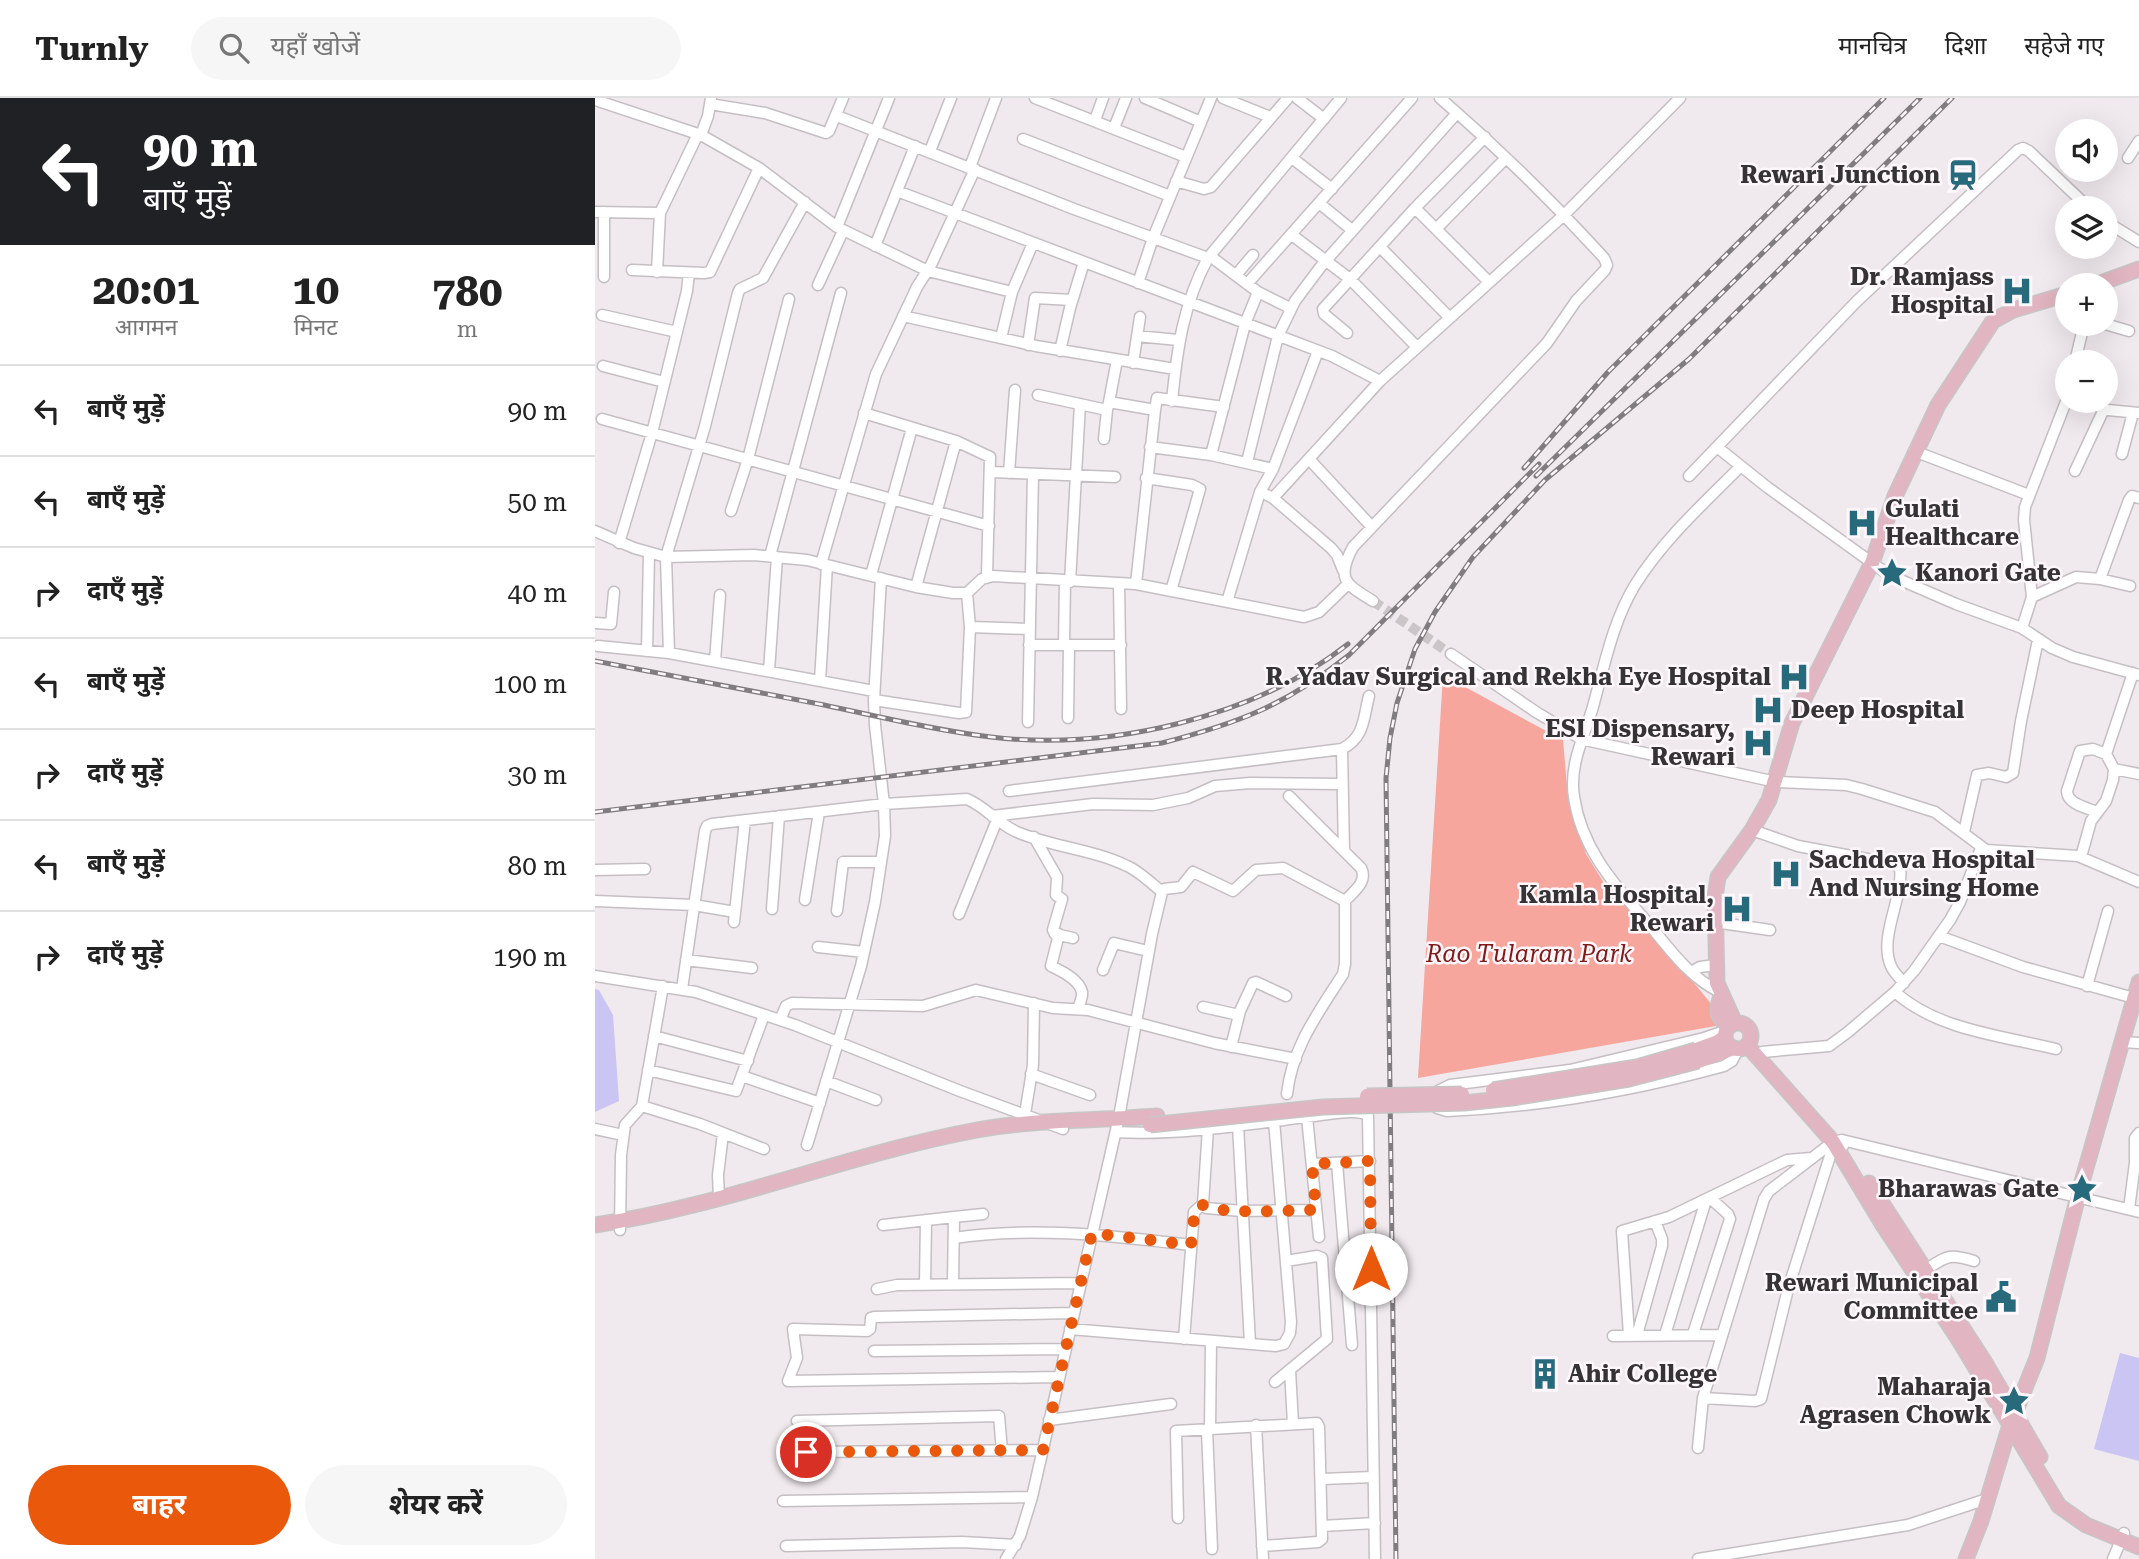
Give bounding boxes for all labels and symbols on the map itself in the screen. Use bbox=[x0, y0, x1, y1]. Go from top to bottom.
station icon: Rewari Junction bbox=[1946, 158, 1980, 192]
place label: Rewari Junction bbox=[1740, 161, 1940, 189]
place label: Dr. Ramjass Hospital bbox=[1850, 263, 1994, 319]
hospital icon: Dr. Ramjass Hospital bbox=[2000, 274, 2034, 308]
place label: Gulati Healthcare bbox=[1885, 495, 2019, 551]
hospital icon: Gulati Healthcare bbox=[1845, 506, 1879, 540]
place icon: Kanori Gate bbox=[1875, 556, 1909, 590]
place label: Kanori Gate bbox=[1915, 559, 2061, 587]
hospital icon: R. Yadav Surgical and Rekha Eye Hospital bbox=[1777, 660, 1811, 694]
place label: R. Yadav Surgical and Rekha Eye Hospital bbox=[1265, 663, 1771, 691]
hospital icon: Deep Hospital bbox=[1751, 693, 1785, 727]
place label: Deep Hospital bbox=[1791, 696, 1964, 724]
place label: ESI Dispensary, Rewari bbox=[1545, 715, 1735, 771]
hospital icon: ESI Dispensary, Rewari bbox=[1741, 726, 1775, 760]
place label: Sachdeva Hospital And Nursing Home bbox=[1809, 846, 2039, 902]
hospital icon: Sachdeva Hospital And Nursing Home bbox=[1769, 857, 1803, 891]
place label: Kamla Hospital, Rewari bbox=[1519, 881, 1714, 937]
hospital icon: Kamla Hospital, Rewari bbox=[1720, 892, 1754, 926]
park label: Rao Tularam Park bbox=[1425, 940, 1632, 968]
place icon: Bharawas Gate bbox=[2065, 1172, 2099, 1206]
place label: Bharawas Gate bbox=[1878, 1175, 2059, 1203]
position arrow bbox=[1334, 1232, 1408, 1306]
place label: Rewari Municipal Committee bbox=[1765, 1269, 1978, 1325]
public building icon: Rewari Municipal Committee bbox=[1984, 1280, 2018, 1314]
building icon: Ahir College bbox=[1528, 1357, 1562, 1391]
place label: Ahir College bbox=[1568, 1360, 1717, 1388]
place label: Maharaja Agrasen Chowk bbox=[1800, 1373, 1991, 1429]
place icon: Maharaja Agrasen Chowk bbox=[1997, 1384, 2031, 1418]
pin bbox=[776, 1422, 836, 1482]

